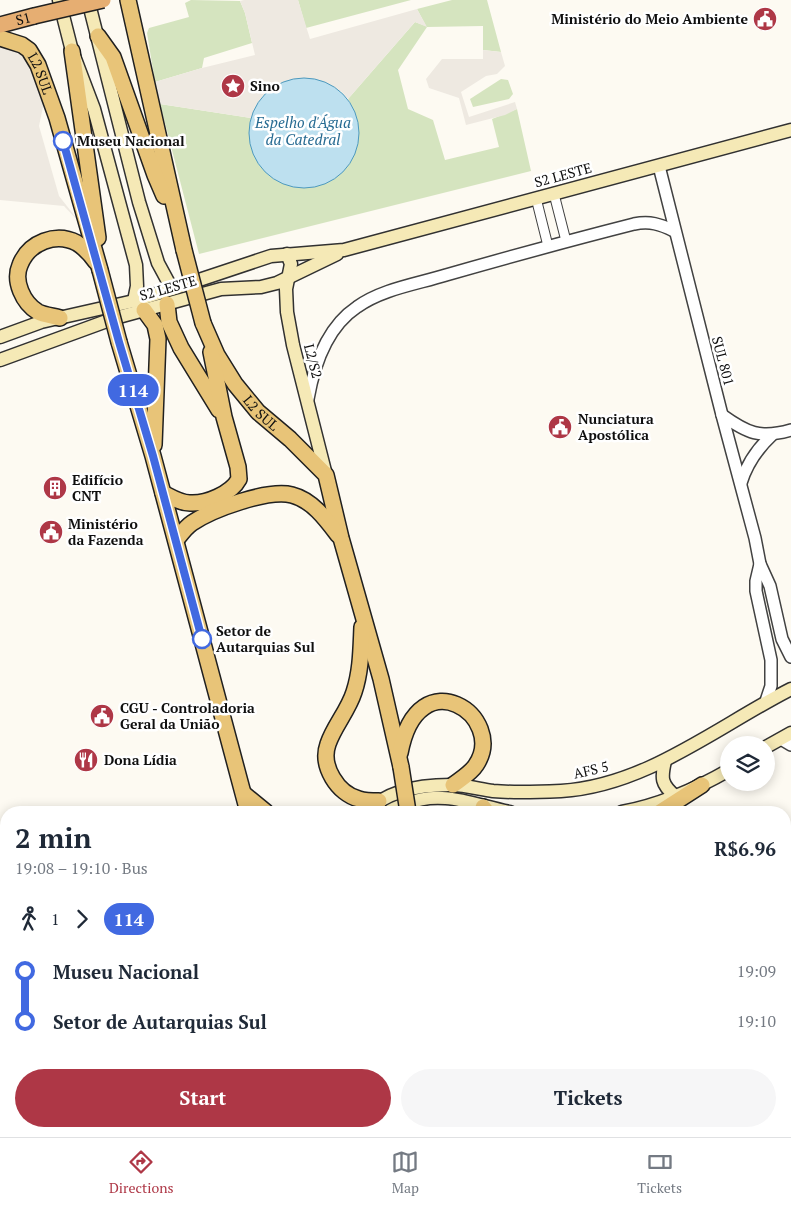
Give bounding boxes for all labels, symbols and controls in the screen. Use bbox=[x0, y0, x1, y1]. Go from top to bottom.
public building icon: Ministério do Meio Ambiente bbox=[752, 6, 778, 32]
street label: S1 bbox=[13, 7, 33, 29]
place label: Ministério do Meio Ambiente bbox=[551, 9, 748, 28]
street label: L2 SUL bbox=[24, 49, 58, 97]
place icon: Sino bbox=[220, 73, 246, 99]
place label: Sino bbox=[250, 76, 280, 95]
water label: Espelho d'Água da Catedral bbox=[254, 112, 351, 149]
marker: Museu Nacional bbox=[53, 131, 73, 151]
place label: Museu Nacional bbox=[77, 131, 185, 150]
street label: S2 LESTE bbox=[532, 158, 594, 191]
street label: S2 LESTE bbox=[137, 270, 199, 305]
street label: SUL 801 bbox=[708, 334, 739, 388]
street label: L2/S2 bbox=[300, 342, 327, 380]
line badge: 114 bbox=[104, 374, 162, 406]
text: 114 bbox=[118, 378, 148, 402]
street label: L2 SUL bbox=[239, 391, 283, 435]
place label: Nunciatura Apostólica bbox=[578, 409, 654, 444]
public building icon: Nunciatura Apostólica bbox=[547, 414, 573, 440]
place label: Edifício CNT bbox=[72, 470, 123, 505]
building icon: Edifício CNT bbox=[42, 475, 68, 501]
place label: Ministério da Fazenda bbox=[68, 514, 144, 549]
public building icon: Ministério da Fazenda bbox=[38, 519, 64, 545]
place label: Setor de Autarquias Sul bbox=[216, 621, 315, 656]
marker: Setor de Autarquias Sul bbox=[192, 629, 212, 649]
place label: CGU - Controladoria Geral da União bbox=[120, 698, 255, 733]
public building icon: CGU - Controladoria Geral da União bbox=[89, 703, 115, 729]
map controls bbox=[720, 736, 775, 791]
button: layers bbox=[720, 736, 775, 791]
restaurant icon: Dona Lídia bbox=[73, 747, 99, 773]
place label: Dona Lídia bbox=[104, 750, 177, 769]
street label: AFS 5 bbox=[571, 756, 610, 783]
text: 2 min bbox=[15, 819, 92, 856]
text: R$6.96 bbox=[714, 836, 776, 861]
text: 19:08 – 19:10 · Bus bbox=[15, 857, 148, 879]
icon: walk bbox=[15, 905, 43, 933]
icon: forward bbox=[68, 905, 96, 933]
text: 114 bbox=[114, 907, 144, 931]
text: 1 bbox=[51, 908, 60, 930]
text: Museu Nacional bbox=[53, 959, 199, 984]
text: 19:09 bbox=[737, 960, 776, 982]
text: Setor de Autarquias Sul bbox=[53, 1009, 267, 1034]
text: 19:10 bbox=[737, 1010, 776, 1032]
button: Start bbox=[15, 1069, 391, 1127]
button: Tickets bbox=[401, 1069, 776, 1127]
tab: Directions bbox=[109, 1148, 174, 1197]
tab: Map bbox=[391, 1148, 419, 1197]
tab: Tickets bbox=[637, 1148, 682, 1197]

